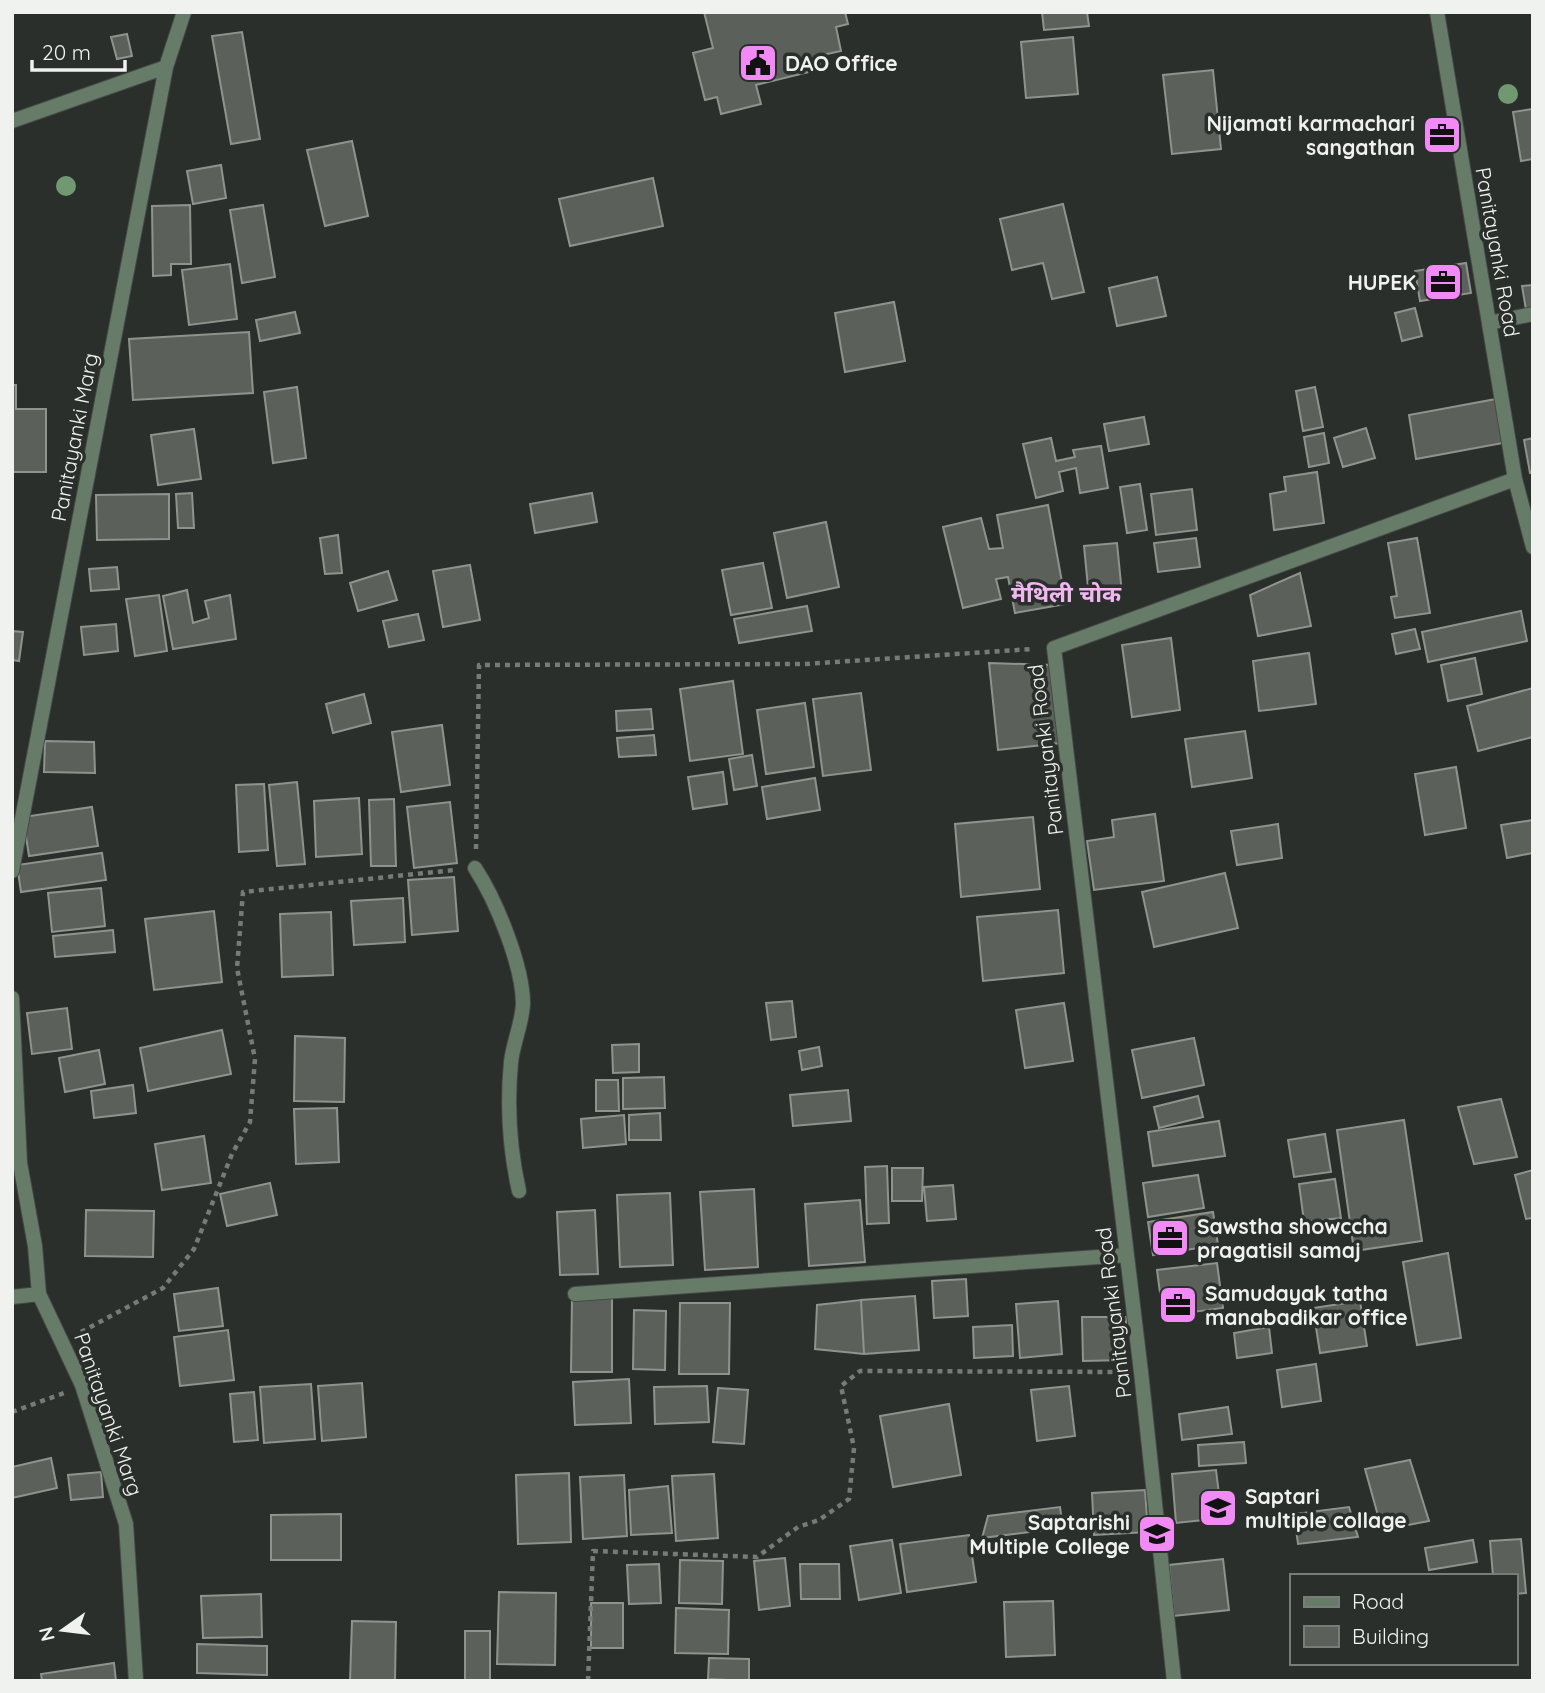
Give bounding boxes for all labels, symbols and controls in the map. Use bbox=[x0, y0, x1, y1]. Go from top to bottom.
scale bar bbox=[32, 28, 124, 72]
text: 20 m bbox=[42, 39, 91, 65]
public building icon: DAO Office bbox=[737, 42, 779, 84]
place label: DAO Office bbox=[785, 50, 898, 76]
place label: Nijamati karmachari sangathan bbox=[1206, 110, 1415, 160]
office icon: Nijamati karmachari sangathan bbox=[1421, 114, 1463, 156]
street label: Panitayanki Road bbox=[1470, 165, 1526, 339]
office icon: HUPEK bbox=[1422, 261, 1464, 303]
place label: HUPEK bbox=[1348, 269, 1416, 295]
street label: Panitayanki Marg bbox=[45, 351, 103, 523]
district label: मैथिली चोक bbox=[1011, 579, 1122, 608]
street label: Panitayanki Road bbox=[1022, 663, 1068, 837]
place label: Sawstha showccha pragatisil samaj bbox=[1197, 1213, 1388, 1263]
office icon: Sawstha showccha pragatisil samaj bbox=[1149, 1217, 1191, 1259]
street label: Panitayanki Road bbox=[1090, 1226, 1136, 1400]
place label: Samudayak tatha manabadikar office bbox=[1205, 1280, 1408, 1330]
office icon: Samudayak tatha manabadikar office bbox=[1157, 1284, 1199, 1326]
street label: Panitayanki Marg bbox=[69, 1329, 149, 1499]
place label: Saptari multiple collage bbox=[1245, 1483, 1407, 1533]
school or university icon: Saptari multiple collage bbox=[1197, 1487, 1239, 1529]
place label: Saptarishi Multiple College bbox=[969, 1509, 1130, 1559]
school or university icon: Saptarishi Multiple College bbox=[1136, 1513, 1178, 1555]
legend bbox=[1290, 1574, 1517, 1665]
text: Road bbox=[1352, 1588, 1404, 1614]
north arrow bbox=[28, 1595, 98, 1665]
text: Building bbox=[1352, 1623, 1429, 1649]
text: N bbox=[33, 1624, 60, 1644]

